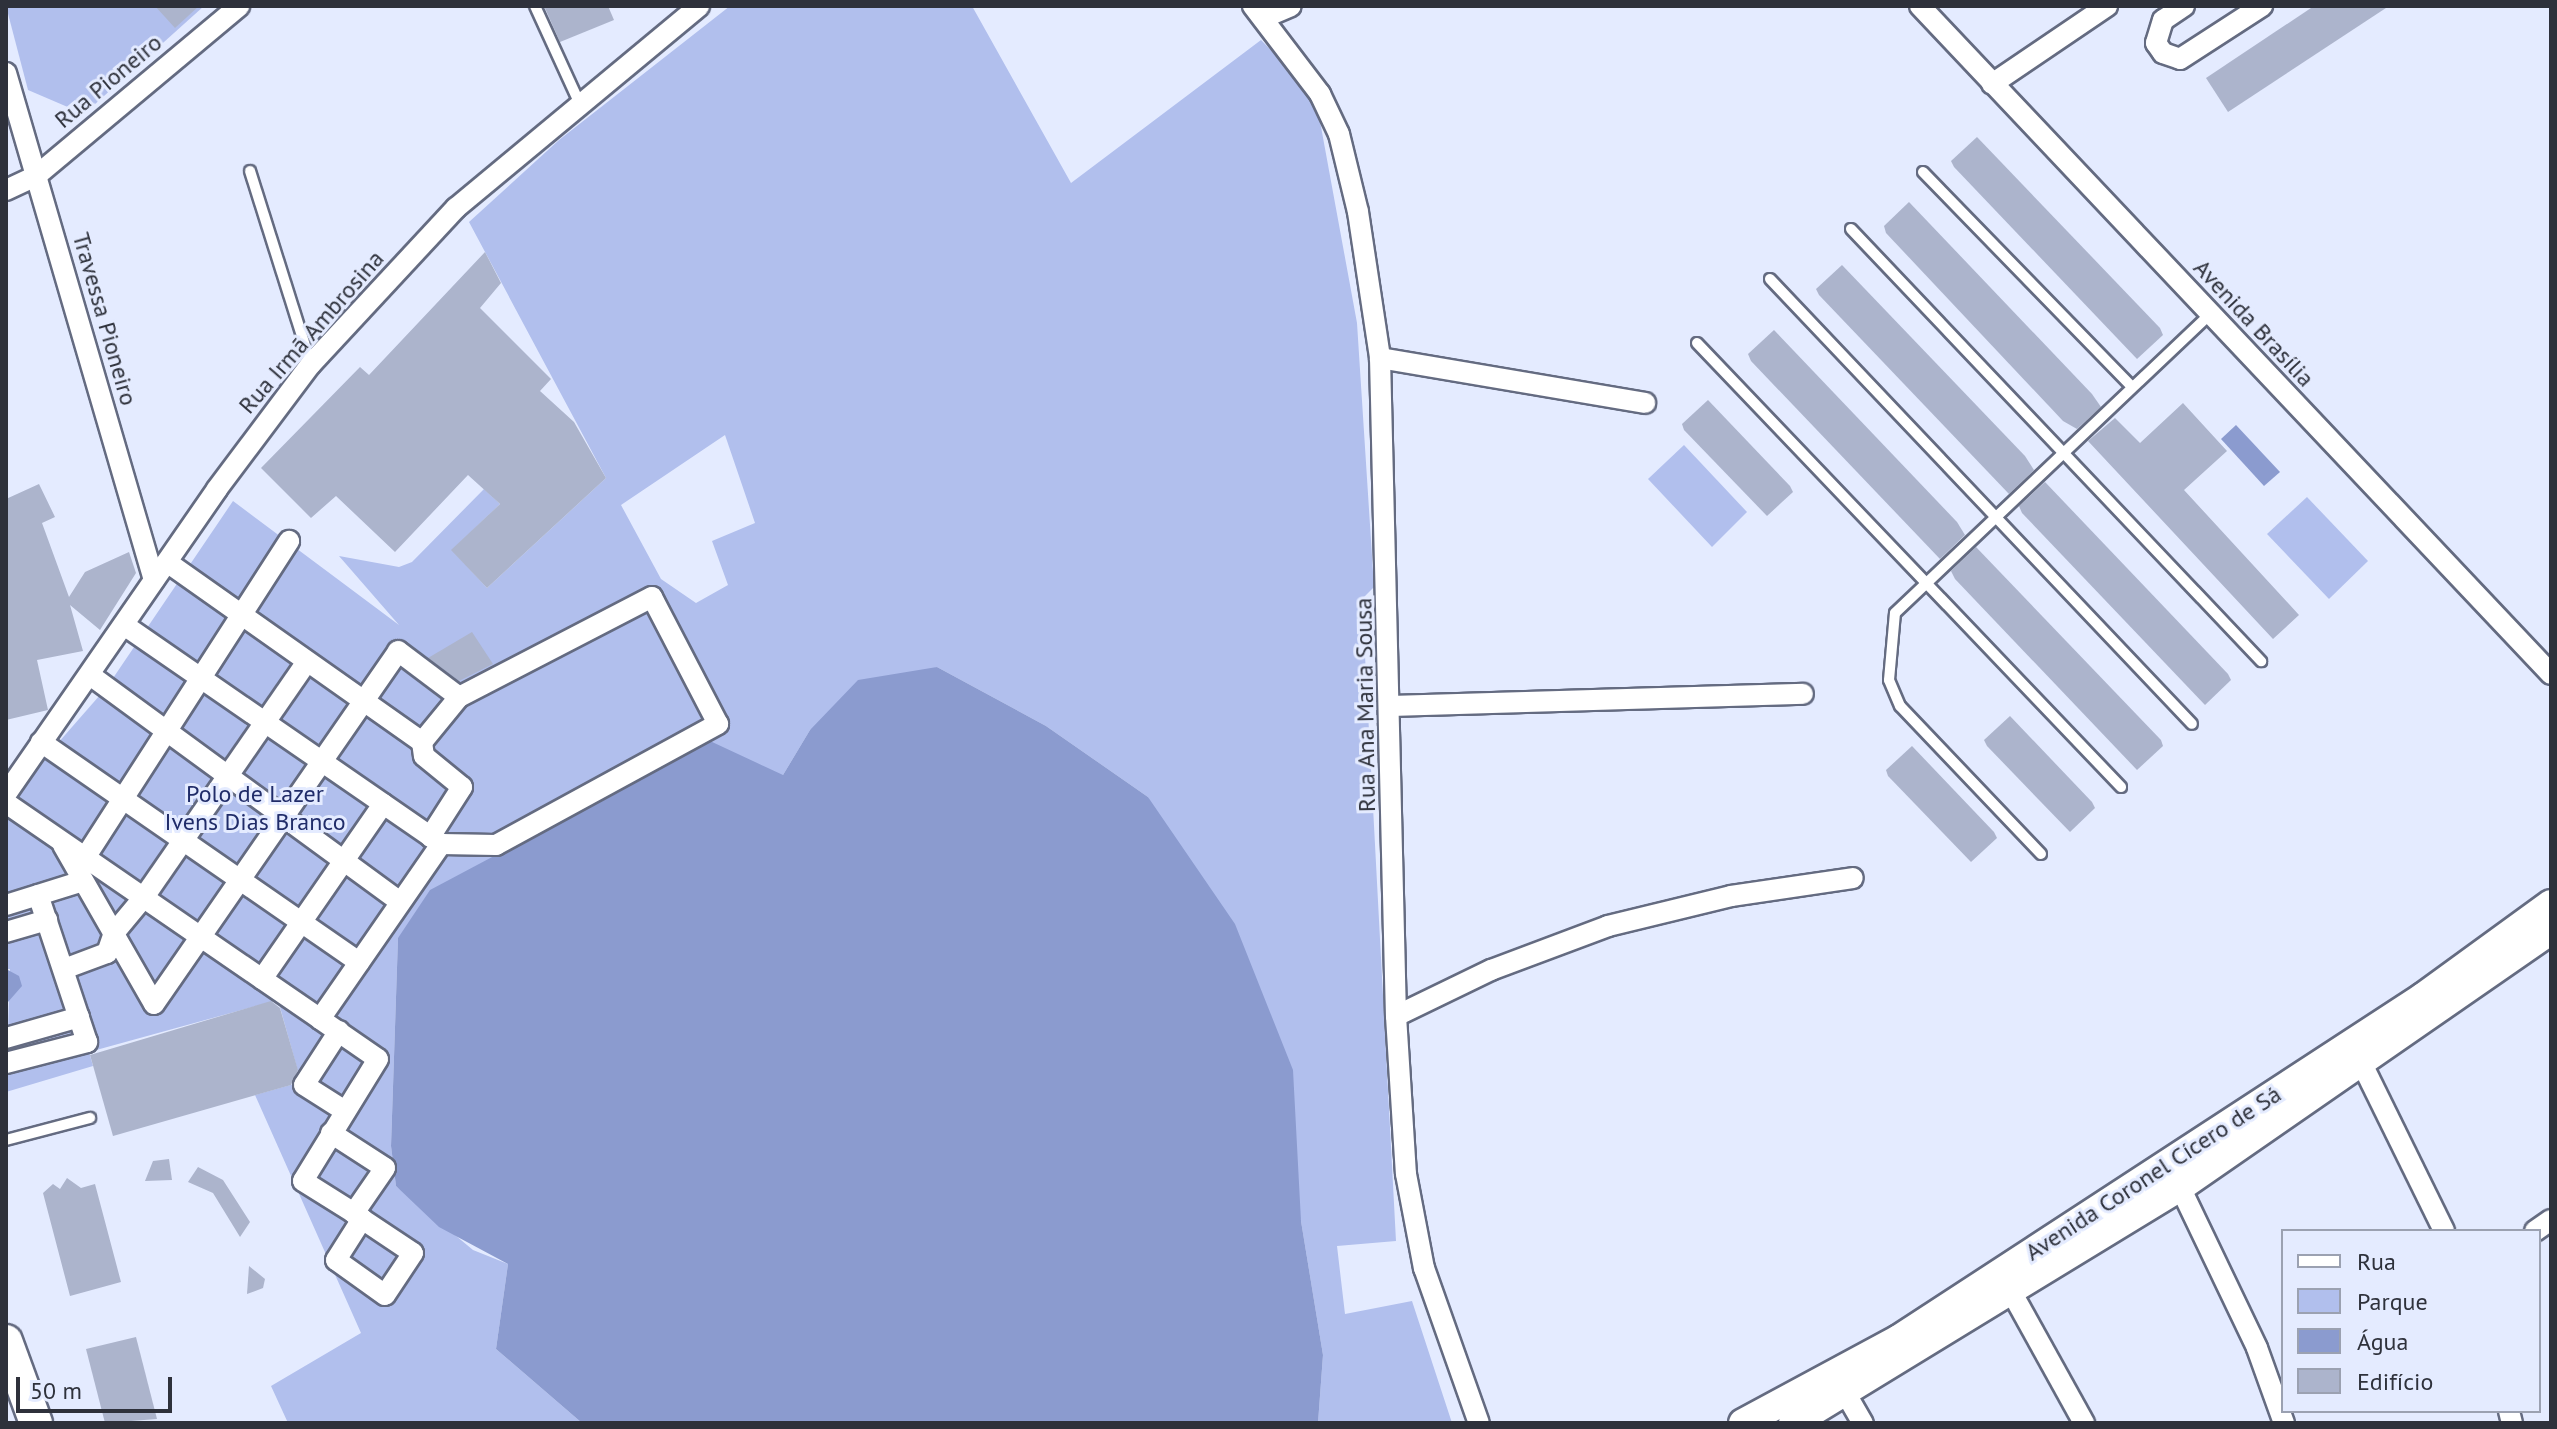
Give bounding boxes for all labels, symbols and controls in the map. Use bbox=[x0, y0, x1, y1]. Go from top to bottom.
street label: Rua Pioneiro bbox=[49, 28, 167, 134]
street label: Travessa Pioneiro bbox=[67, 229, 143, 409]
street label: Rua Irmã Ambrosina bbox=[232, 244, 390, 420]
street label: Avenida Brasília bbox=[2188, 253, 2320, 393]
street label: Rua Ana Maria Sousa bbox=[1349, 597, 1381, 813]
park label: Polo de Lazer Ivens Dias Branco bbox=[164, 780, 346, 836]
street label: Avenida Coronel Cícero de Sá bbox=[2020, 1079, 2286, 1267]
legend bbox=[2281, 1229, 2541, 1413]
text: Rua bbox=[2357, 1246, 2396, 1277]
text: Parque bbox=[2357, 1286, 2428, 1317]
text: Água bbox=[2357, 1326, 2408, 1357]
scale bar bbox=[20, 1361, 176, 1411]
text: Edifício bbox=[2357, 1366, 2433, 1397]
text: 50 m bbox=[30, 1375, 82, 1406]

